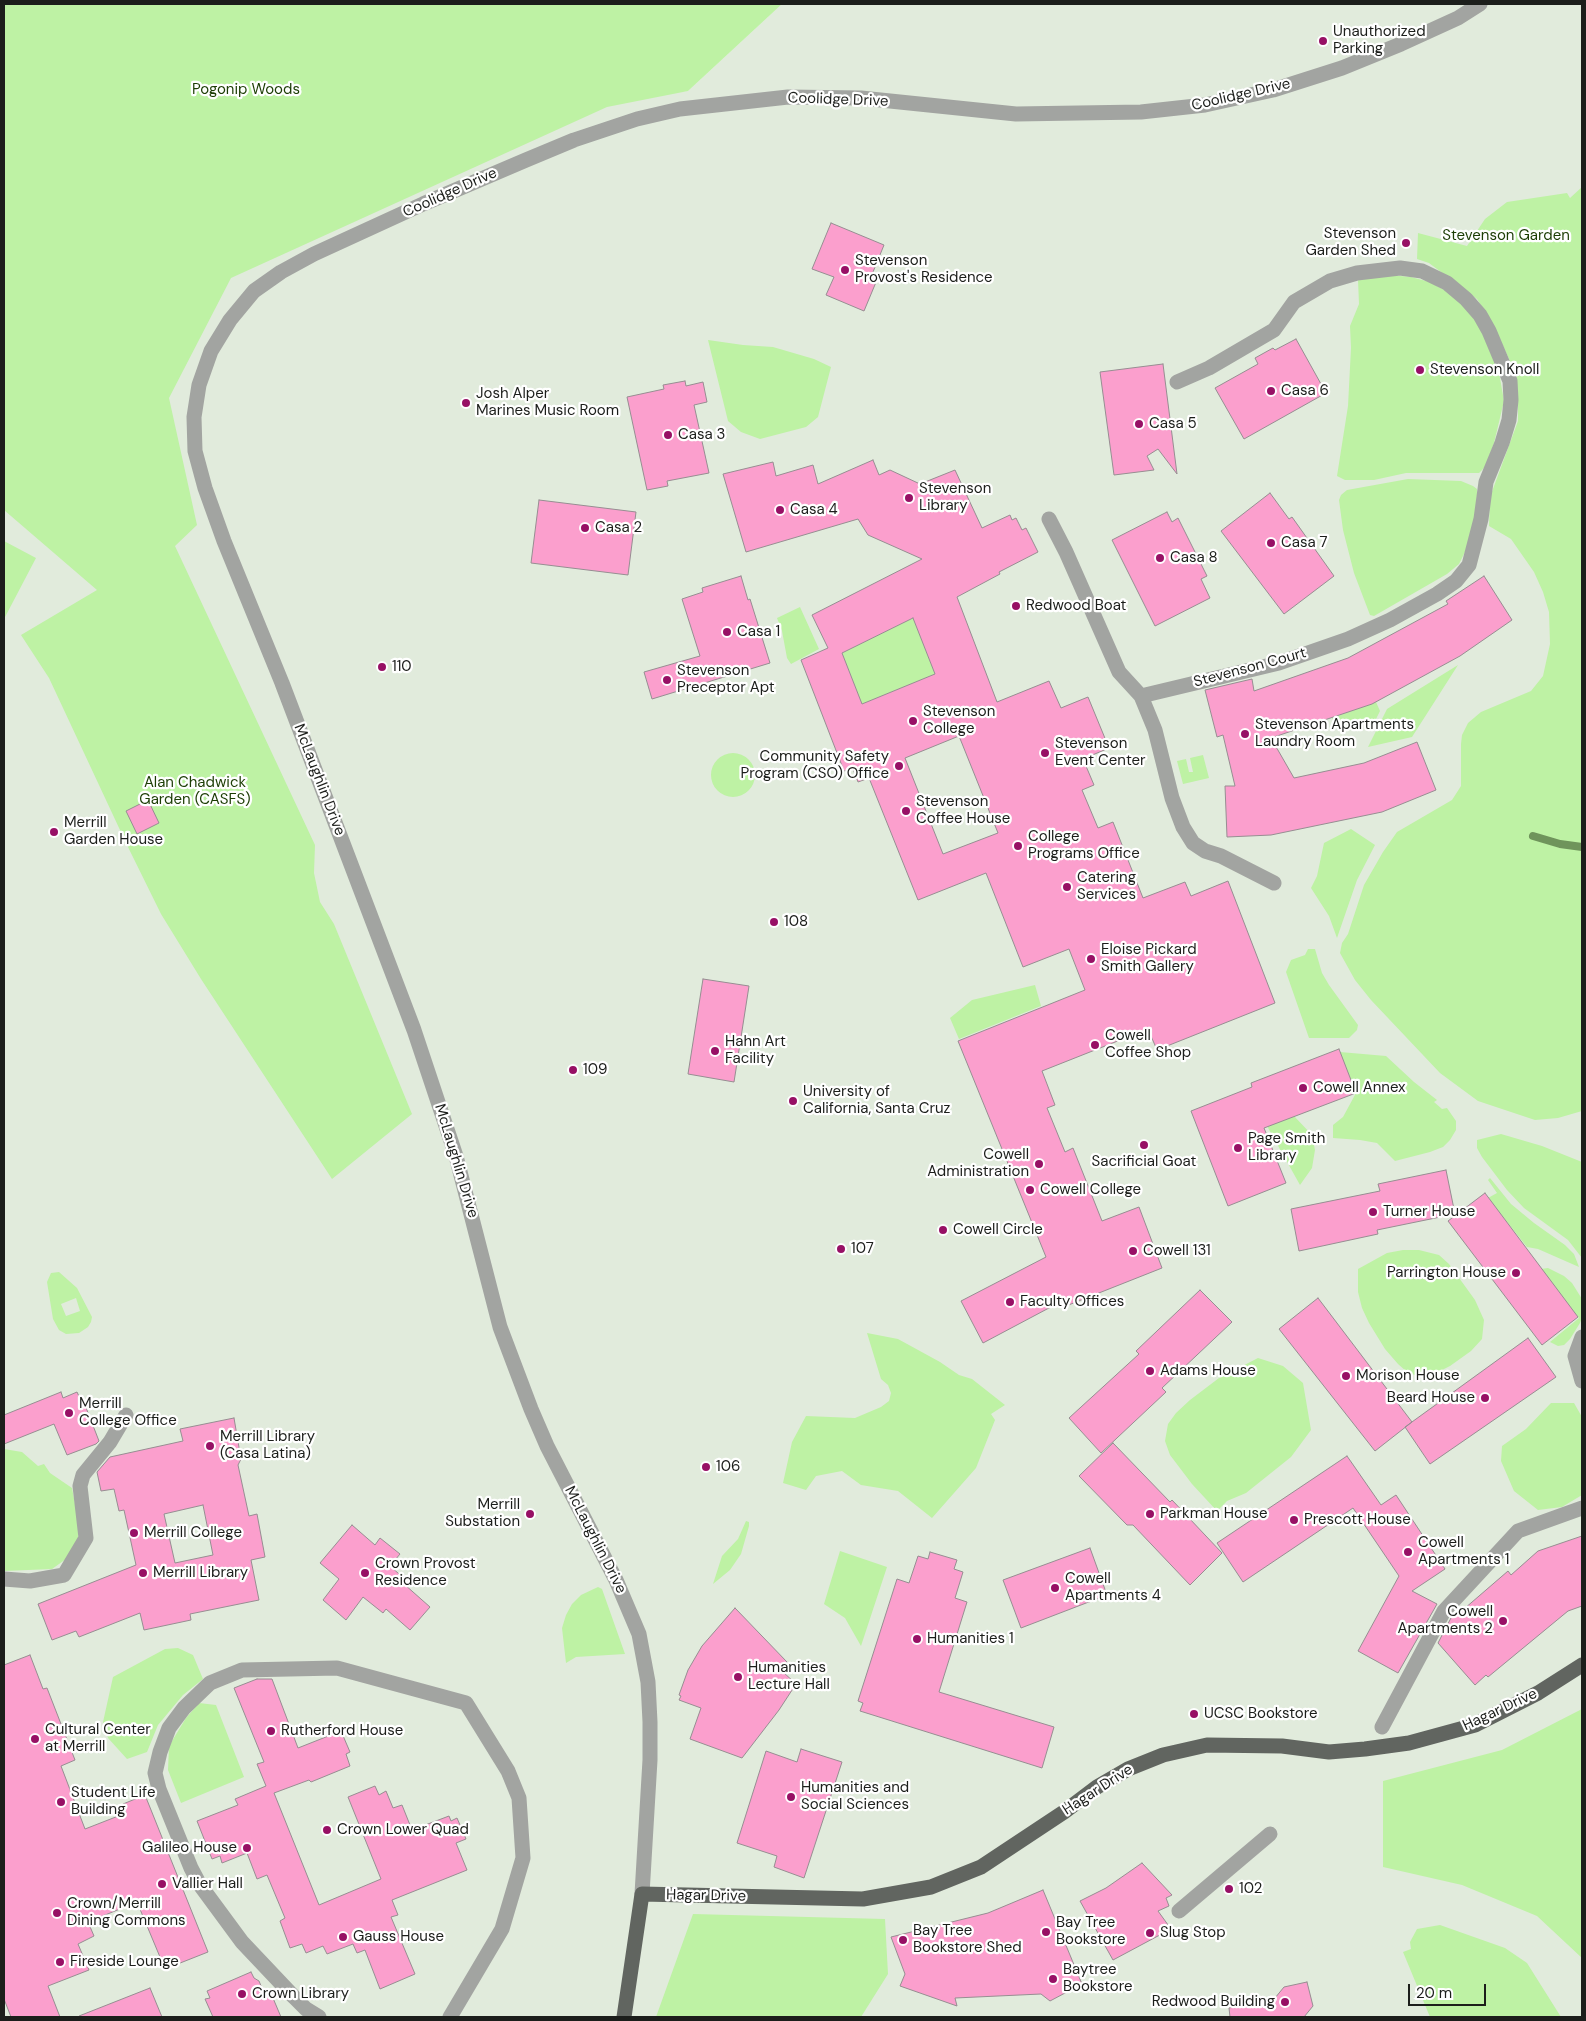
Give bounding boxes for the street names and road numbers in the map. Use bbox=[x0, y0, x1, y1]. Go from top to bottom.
street label: Coolidge Drive bbox=[1190, 75, 1292, 115]
street label: Coolidge Drive bbox=[787, 89, 889, 111]
street label: Coolidge Drive bbox=[400, 164, 500, 222]
street label: Stevenson Court bbox=[1192, 644, 1308, 692]
street label: McLaughlin Drive bbox=[289, 722, 349, 838]
street label: McLaughlin Drive bbox=[430, 1102, 482, 1220]
street label: McLaughlin Drive bbox=[560, 1483, 630, 1597]
street label: Hagar Drive bbox=[1460, 1685, 1540, 1735]
street label: Hagar Drive bbox=[1060, 1761, 1136, 1819]
street label: Hagar Drive bbox=[666, 1886, 746, 1906]

